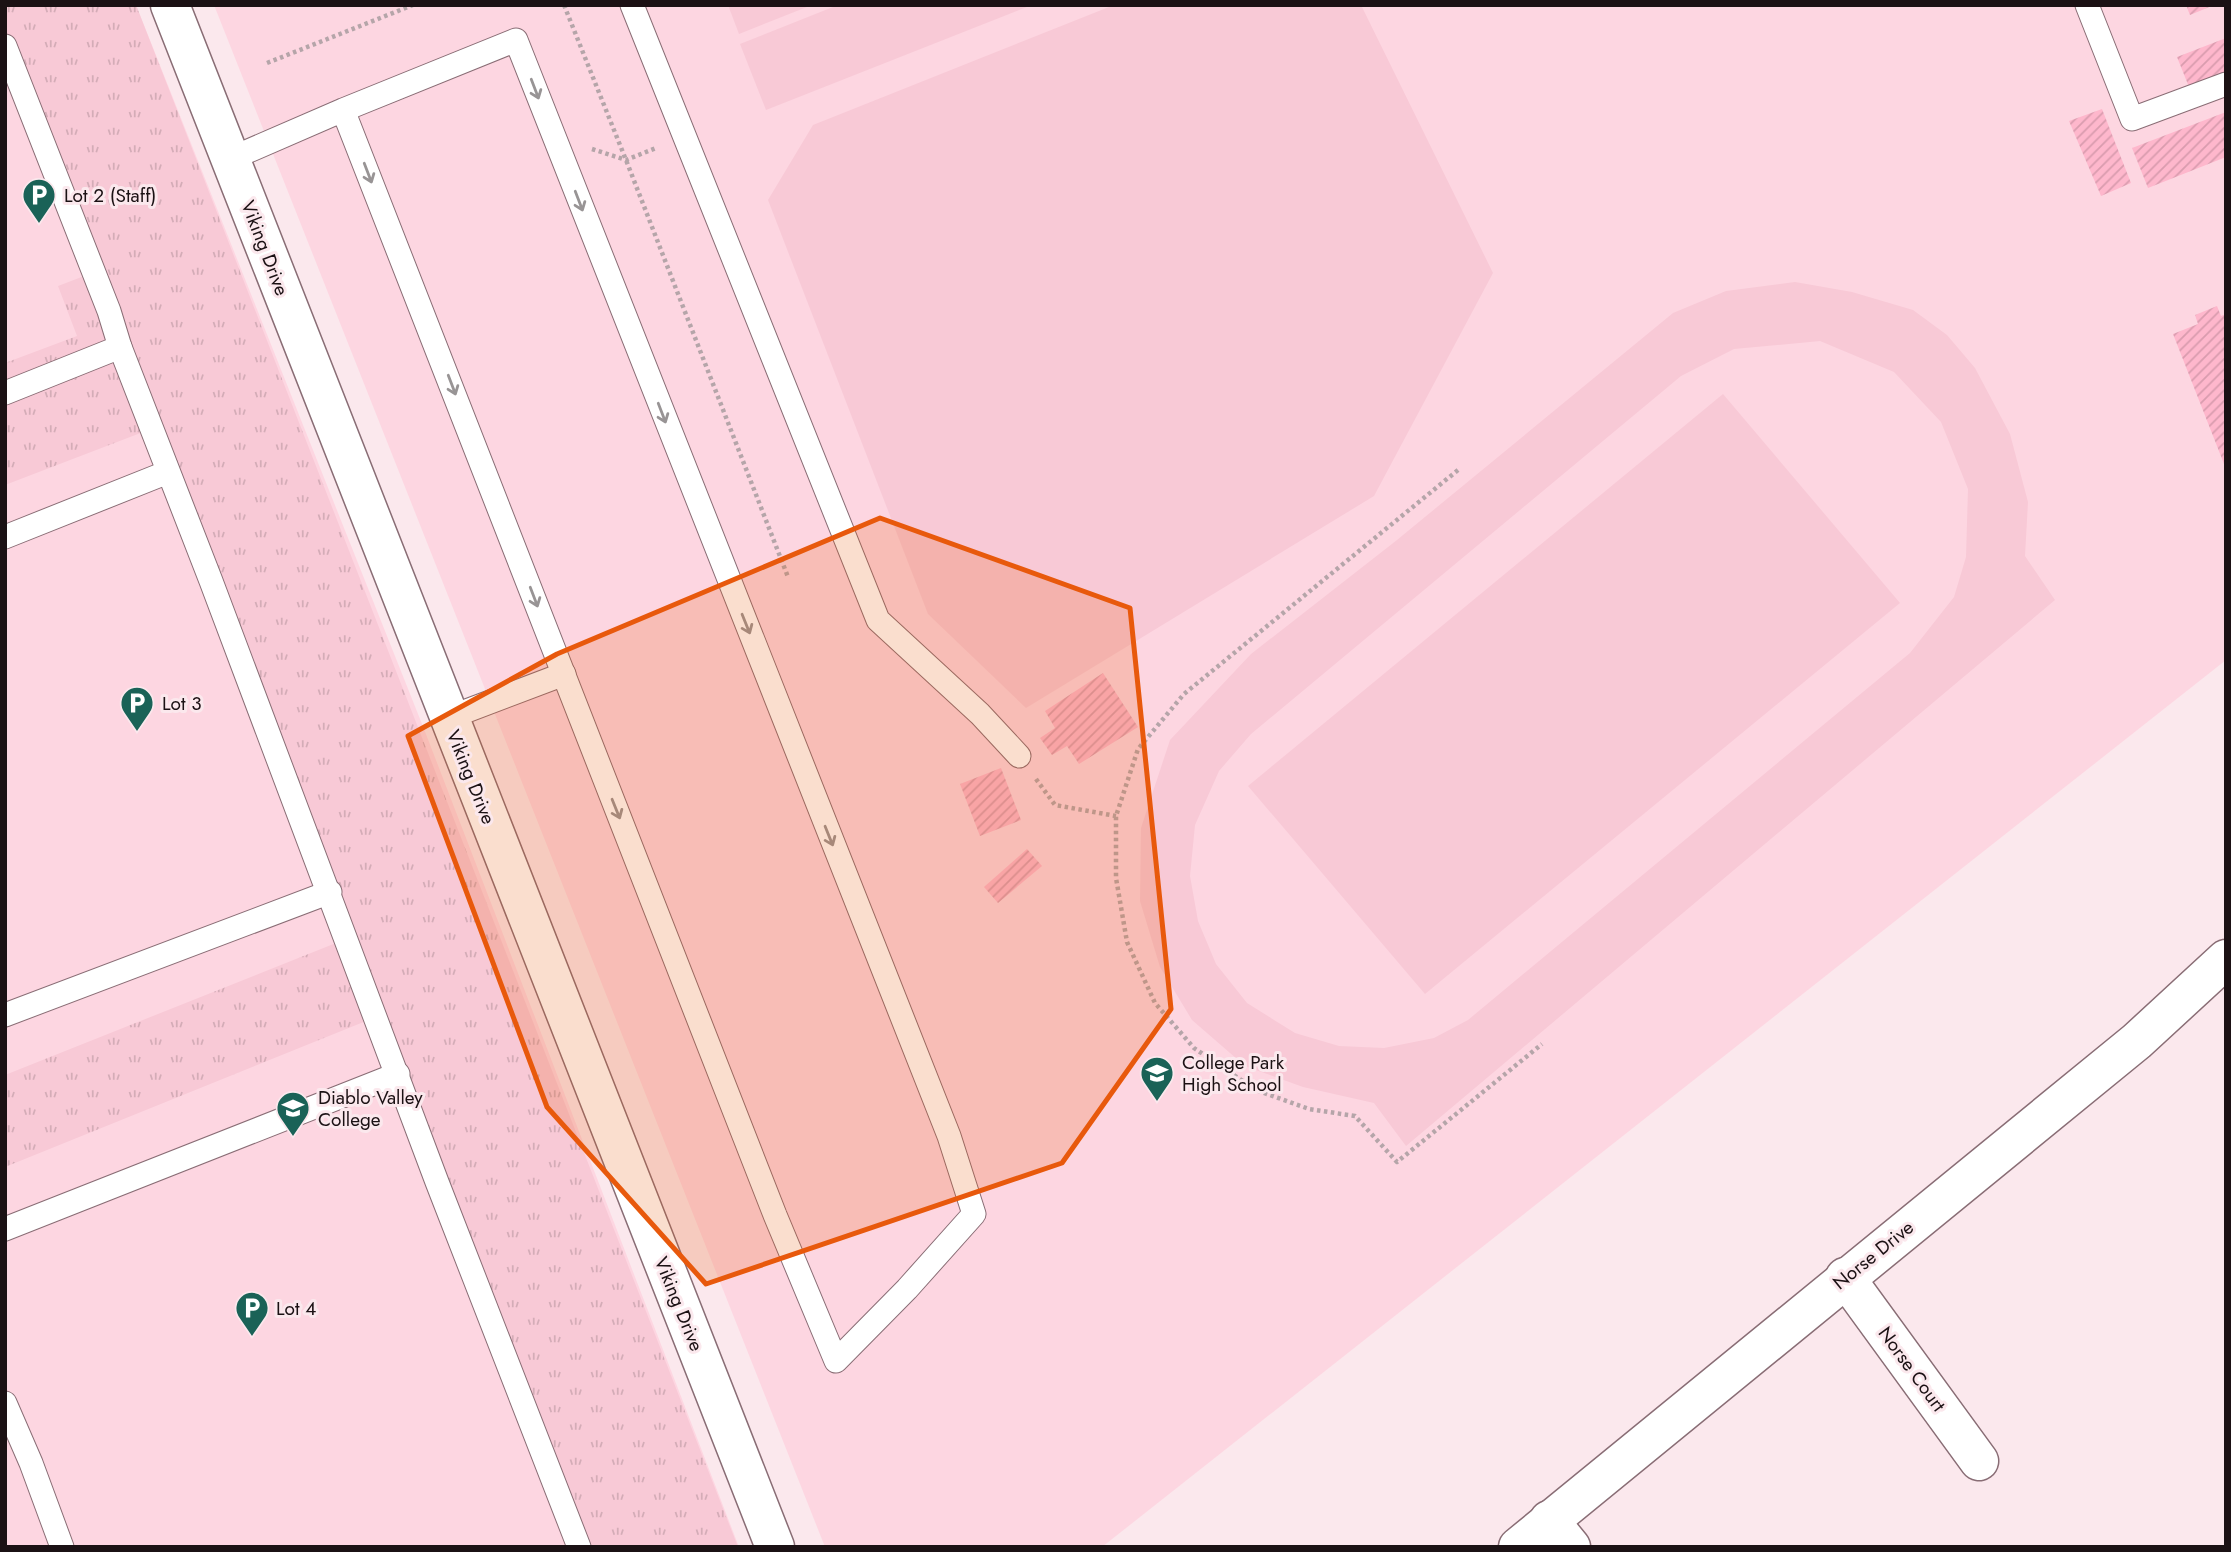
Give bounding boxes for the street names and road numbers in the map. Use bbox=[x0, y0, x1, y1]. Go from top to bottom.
street label: Viking Drive bbox=[235, 197, 296, 299]
street label: Viking Drive bbox=[440, 726, 502, 828]
street label: Norse Drive bbox=[1827, 1214, 1919, 1296]
street label: Viking Drive bbox=[648, 1253, 710, 1355]
street label: Norse Court bbox=[1872, 1321, 1952, 1417]

